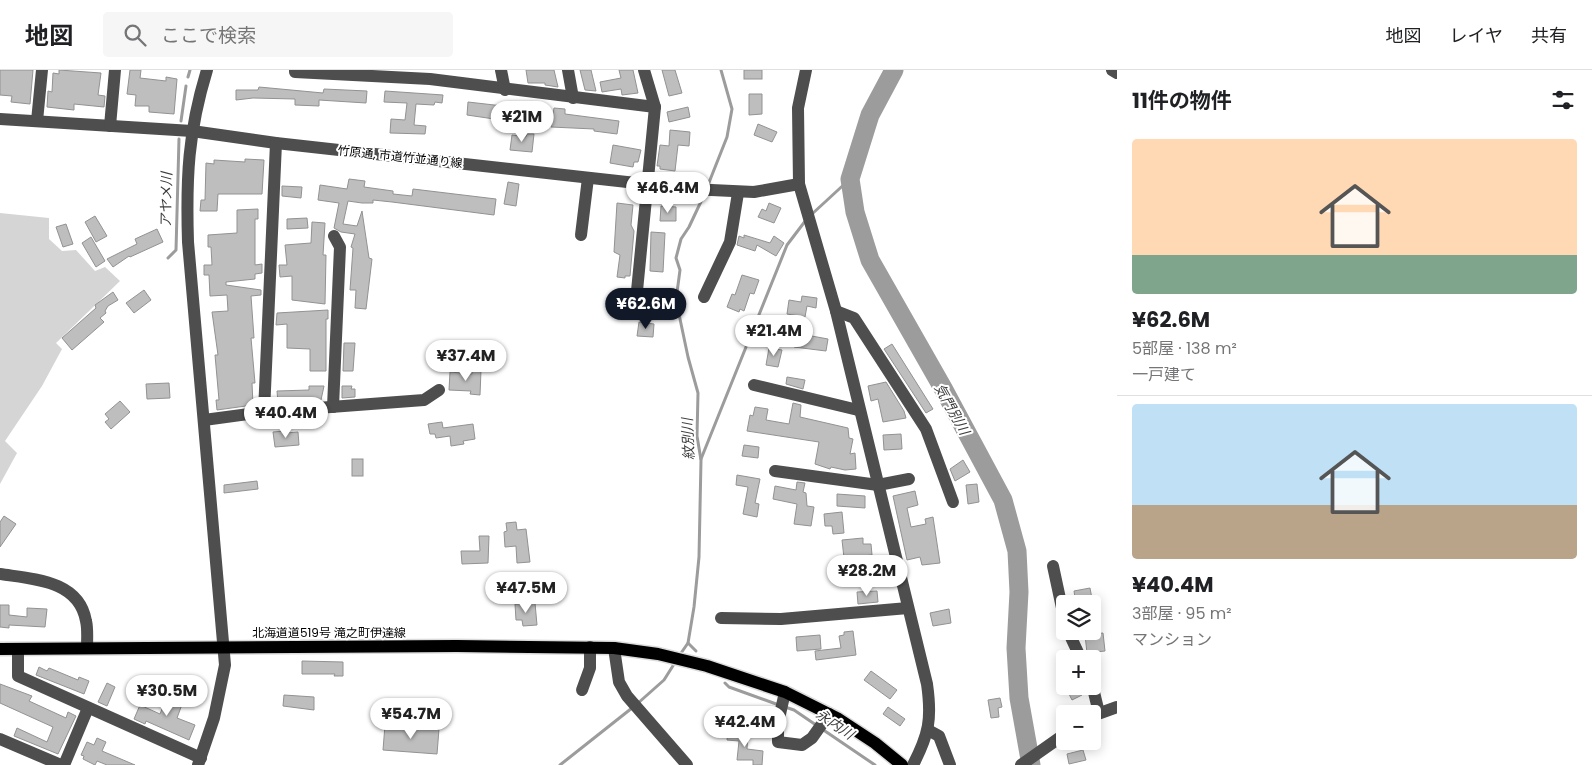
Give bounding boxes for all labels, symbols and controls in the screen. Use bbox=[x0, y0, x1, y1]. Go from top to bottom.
search box bbox=[103, 12, 453, 57]
text: 地図 bbox=[25, 19, 73, 52]
icon: search bbox=[121, 21, 149, 49]
text: ここで検索 bbox=[161, 22, 256, 49]
text: 地図 bbox=[1386, 23, 1422, 48]
text: レイヤ bbox=[1450, 23, 1503, 48]
text: 共有 bbox=[1531, 23, 1567, 48]
text: 11件の物件 bbox=[1132, 86, 1232, 115]
icon: filters bbox=[1549, 86, 1577, 114]
pin: ¥21M bbox=[492, 100, 552, 143]
text: ¥21M bbox=[502, 105, 542, 128]
street label: 竹原通, 市道竹並通り線 bbox=[337, 141, 463, 172]
water label: アヤメ川 bbox=[156, 170, 177, 228]
icon: home bbox=[1310, 171, 1400, 261]
pin: ¥46.4M bbox=[627, 172, 709, 214]
text: ¥46.4M bbox=[637, 176, 699, 199]
pin: ¥62.6M bbox=[605, 288, 687, 330]
text: ¥62.6M bbox=[616, 292, 676, 315]
text: ¥62.6M bbox=[1132, 305, 1210, 334]
pin: ¥21.4M bbox=[733, 314, 815, 357]
text: ¥21.4M bbox=[746, 319, 802, 342]
text: 5部屋 · 138 m² bbox=[1132, 337, 1237, 360]
pin: ¥37.4M bbox=[425, 340, 507, 382]
text: ¥37.4M bbox=[436, 344, 496, 367]
text: 一戸建て bbox=[1132, 363, 1196, 386]
water label: 気門別川 bbox=[930, 380, 975, 440]
pin: ¥40.4M bbox=[245, 396, 327, 439]
text: ¥40.4M bbox=[255, 401, 317, 424]
water label: 紋別川 bbox=[677, 416, 699, 460]
icon: home bbox=[1310, 437, 1400, 527]
pin: ¥28.2M bbox=[826, 554, 908, 597]
text: ¥28.2M bbox=[838, 559, 896, 582]
text: ¥40.4M bbox=[1132, 570, 1213, 599]
pin: ¥47.5M bbox=[485, 572, 567, 614]
text: ¥47.5M bbox=[496, 576, 556, 599]
map controls bbox=[1056, 595, 1101, 750]
button: layers bbox=[1056, 595, 1101, 640]
text: 3部屋 · 95 m² bbox=[1132, 602, 1232, 625]
street label: 北海道道519号 滝之町伊達線 bbox=[252, 624, 406, 641]
text: マンション bbox=[1132, 628, 1212, 651]
button: + bbox=[1056, 650, 1101, 695]
pin: ¥30.5M bbox=[126, 674, 208, 717]
text: ¥30.5M bbox=[137, 679, 197, 702]
pin: ¥54.7M bbox=[370, 698, 452, 740]
text: ¥54.7M bbox=[381, 702, 441, 725]
water label: 永内川 bbox=[812, 704, 860, 745]
button: − bbox=[1056, 705, 1101, 750]
pin: ¥42.4M bbox=[704, 706, 786, 748]
text: ¥42.4M bbox=[715, 710, 775, 733]

